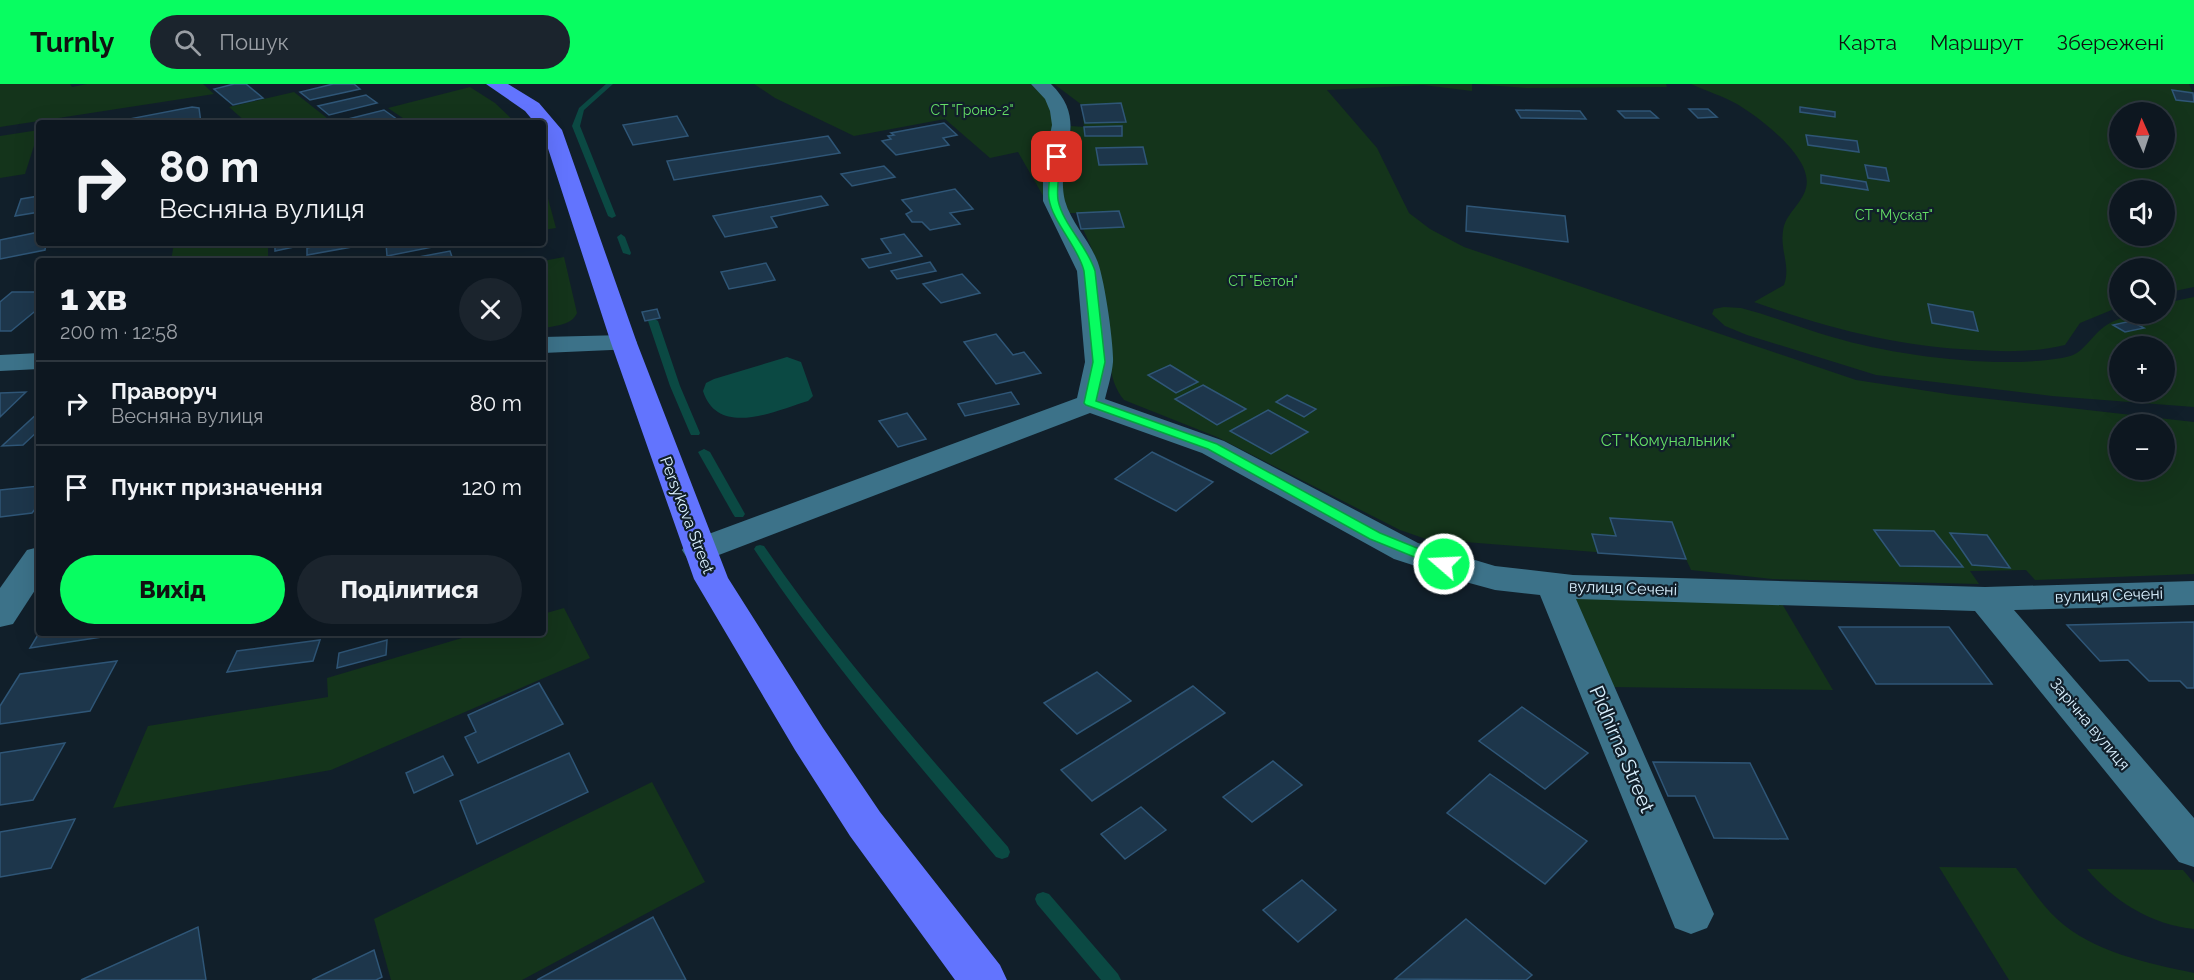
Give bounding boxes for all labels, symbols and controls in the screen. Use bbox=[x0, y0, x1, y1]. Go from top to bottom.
search box bbox=[150, 15, 570, 69]
text: Turnly bbox=[30, 26, 114, 59]
icon: search bbox=[171, 26, 204, 59]
text: Пошук bbox=[219, 29, 289, 55]
text: Карта bbox=[1838, 30, 1897, 55]
text: Маршрут bbox=[1930, 30, 2023, 55]
text: Збережені bbox=[2056, 30, 2164, 55]
park label: СТ "Гроно-2" bbox=[931, 102, 1014, 118]
north arrow bbox=[2109, 102, 2175, 168]
map controls bbox=[2109, 102, 2175, 480]
pin bbox=[1031, 131, 1082, 182]
icon: arrive bbox=[1040, 140, 1073, 173]
text: 80 m bbox=[159, 143, 259, 192]
icon: right bbox=[60, 144, 138, 222]
button: sound bbox=[2109, 180, 2175, 246]
text: Весняна вулиця bbox=[159, 193, 365, 224]
park label: СТ "Мускат" bbox=[1855, 207, 1933, 223]
button: search bbox=[2109, 258, 2175, 324]
park label: СТ "Бетон" bbox=[1228, 273, 1298, 289]
text: 1 хв bbox=[60, 276, 127, 318]
button: close bbox=[459, 278, 522, 341]
text: 200 m · 12:58 bbox=[60, 320, 178, 344]
button: + bbox=[2109, 336, 2175, 402]
text: Праворуч bbox=[111, 378, 217, 404]
icon: right bbox=[60, 387, 93, 420]
text: 80 m bbox=[470, 390, 522, 416]
text: Весняна вулиця bbox=[111, 404, 263, 428]
button: − bbox=[2109, 414, 2175, 480]
park label: СТ "Комунальник" bbox=[1601, 431, 1735, 450]
street label: Persykova Street bbox=[656, 454, 718, 577]
icon: arrive bbox=[60, 471, 93, 504]
text: Пункт призначення bbox=[111, 474, 323, 500]
text: 120 m bbox=[462, 474, 522, 500]
position arrow bbox=[1412, 532, 1476, 596]
button: Вихід bbox=[60, 555, 285, 624]
button: Поділитися bbox=[297, 555, 522, 624]
street label: вулиця Сечені bbox=[1569, 577, 1677, 599]
street label: вулиця Сечені bbox=[2055, 584, 2163, 606]
street label: Зарічна вулиця bbox=[2046, 674, 2134, 774]
street label: Pidhirna Street bbox=[1585, 682, 1660, 816]

